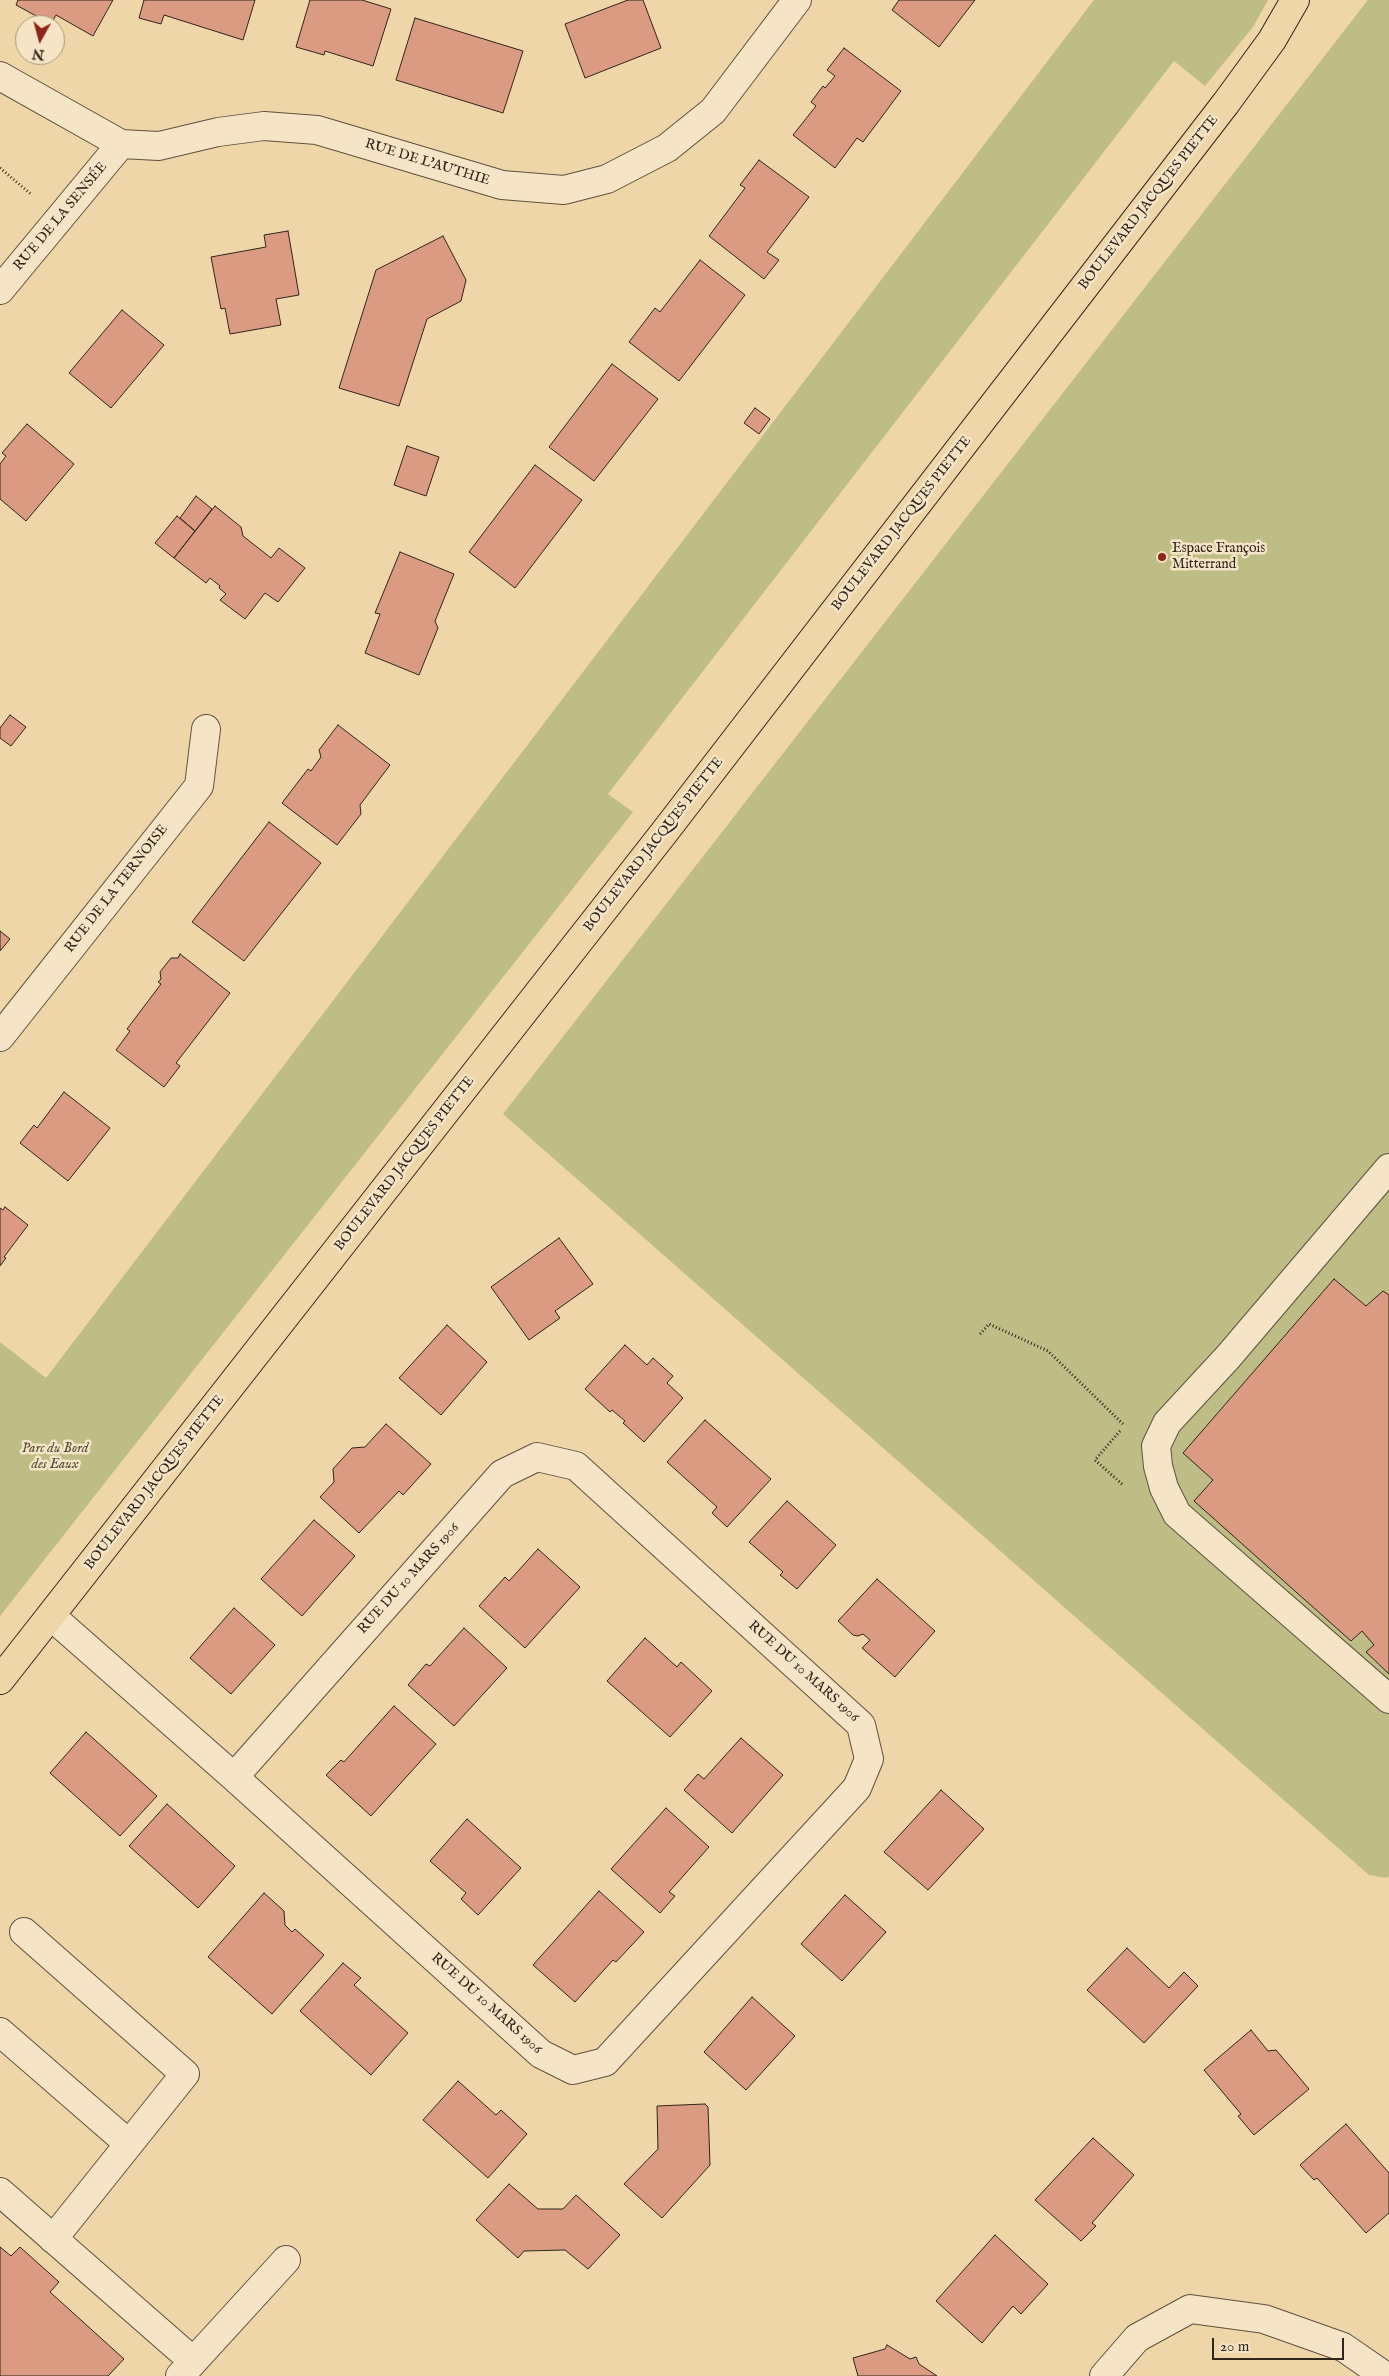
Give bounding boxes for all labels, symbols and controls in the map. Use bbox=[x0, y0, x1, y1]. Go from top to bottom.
north arrow bbox=[15, 15, 65, 65]
text: N bbox=[31, 44, 45, 64]
street label: BOULEVARD JACQUES PIETTE bbox=[1076, 112, 1222, 294]
street label: RUE DE L'AUTHIE bbox=[363, 136, 491, 190]
street label: RUE DE LA SENSÉE bbox=[11, 159, 111, 275]
street label: BOULEVARD JACQUES PIETTE bbox=[829, 433, 975, 615]
place label: Espace François Mitterrand bbox=[1172, 541, 1265, 574]
marker: Espace François Mitterrand bbox=[1156, 551, 1168, 563]
street label: BOULEVARD JACQUES PIETTE bbox=[581, 754, 727, 936]
street label: RUE DE LA TERNOISE bbox=[62, 822, 172, 956]
street label: BOULEVARD JACQUES PIETTE bbox=[332, 1073, 478, 1255]
street label: BOULEVARD JACQUES PIETTE bbox=[82, 1392, 228, 1574]
park label: Parc du Bord des Eaux bbox=[22, 1441, 88, 1474]
street label: RUE DU 10 MARS 1906 bbox=[355, 1520, 463, 1638]
street label: RUE DU 10 MARS 1906 bbox=[744, 1618, 862, 1726]
street label: RUE DU 10 MARS 1906 bbox=[427, 1950, 545, 2058]
scale bar bbox=[1214, 2328, 1346, 2360]
text: 20 m bbox=[1220, 2337, 1249, 2356]

